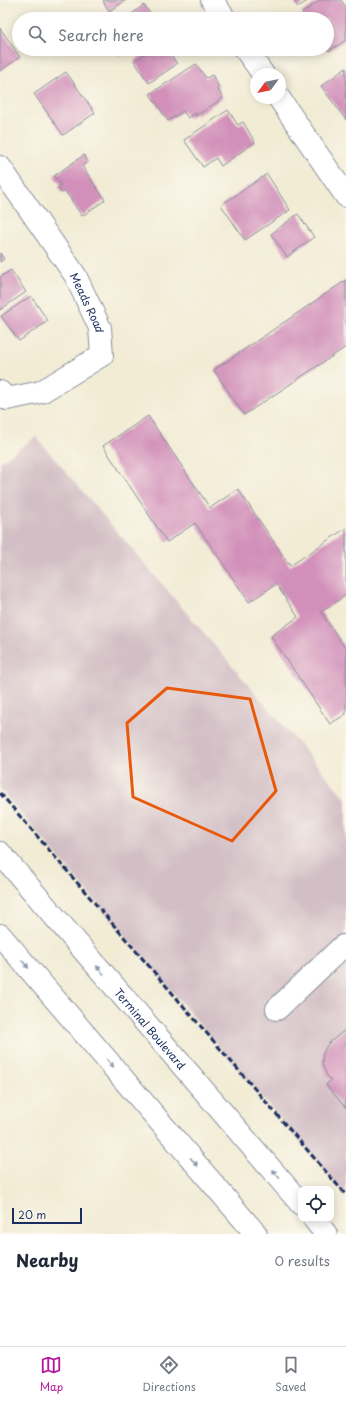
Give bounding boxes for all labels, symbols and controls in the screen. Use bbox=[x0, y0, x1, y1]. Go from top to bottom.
search box bbox=[12, 12, 334, 56]
icon: search bbox=[26, 23, 48, 45]
text: Search here bbox=[58, 23, 144, 46]
north arrow bbox=[250, 68, 286, 104]
street label: Meads Road bbox=[66, 270, 109, 333]
one-way arrow bbox=[21, 959, 30, 970]
one-way arrow bbox=[95, 964, 104, 975]
street label: Terminal Boulevard bbox=[111, 984, 190, 1073]
one-way arrow bbox=[105, 1058, 114, 1068]
one-way arrow bbox=[190, 1157, 199, 1167]
one-way arrow bbox=[271, 1169, 280, 1180]
map controls bbox=[298, 1186, 334, 1222]
button: locate bbox=[298, 1186, 334, 1222]
scale bar bbox=[12, 1206, 82, 1225]
text: 20 m bbox=[18, 1206, 46, 1223]
text: Nearby bbox=[16, 1247, 78, 1273]
text: 0 results bbox=[275, 1251, 330, 1270]
tab: Map bbox=[40, 1354, 63, 1395]
tab: Directions bbox=[142, 1354, 196, 1395]
tab: Saved bbox=[275, 1354, 306, 1395]

